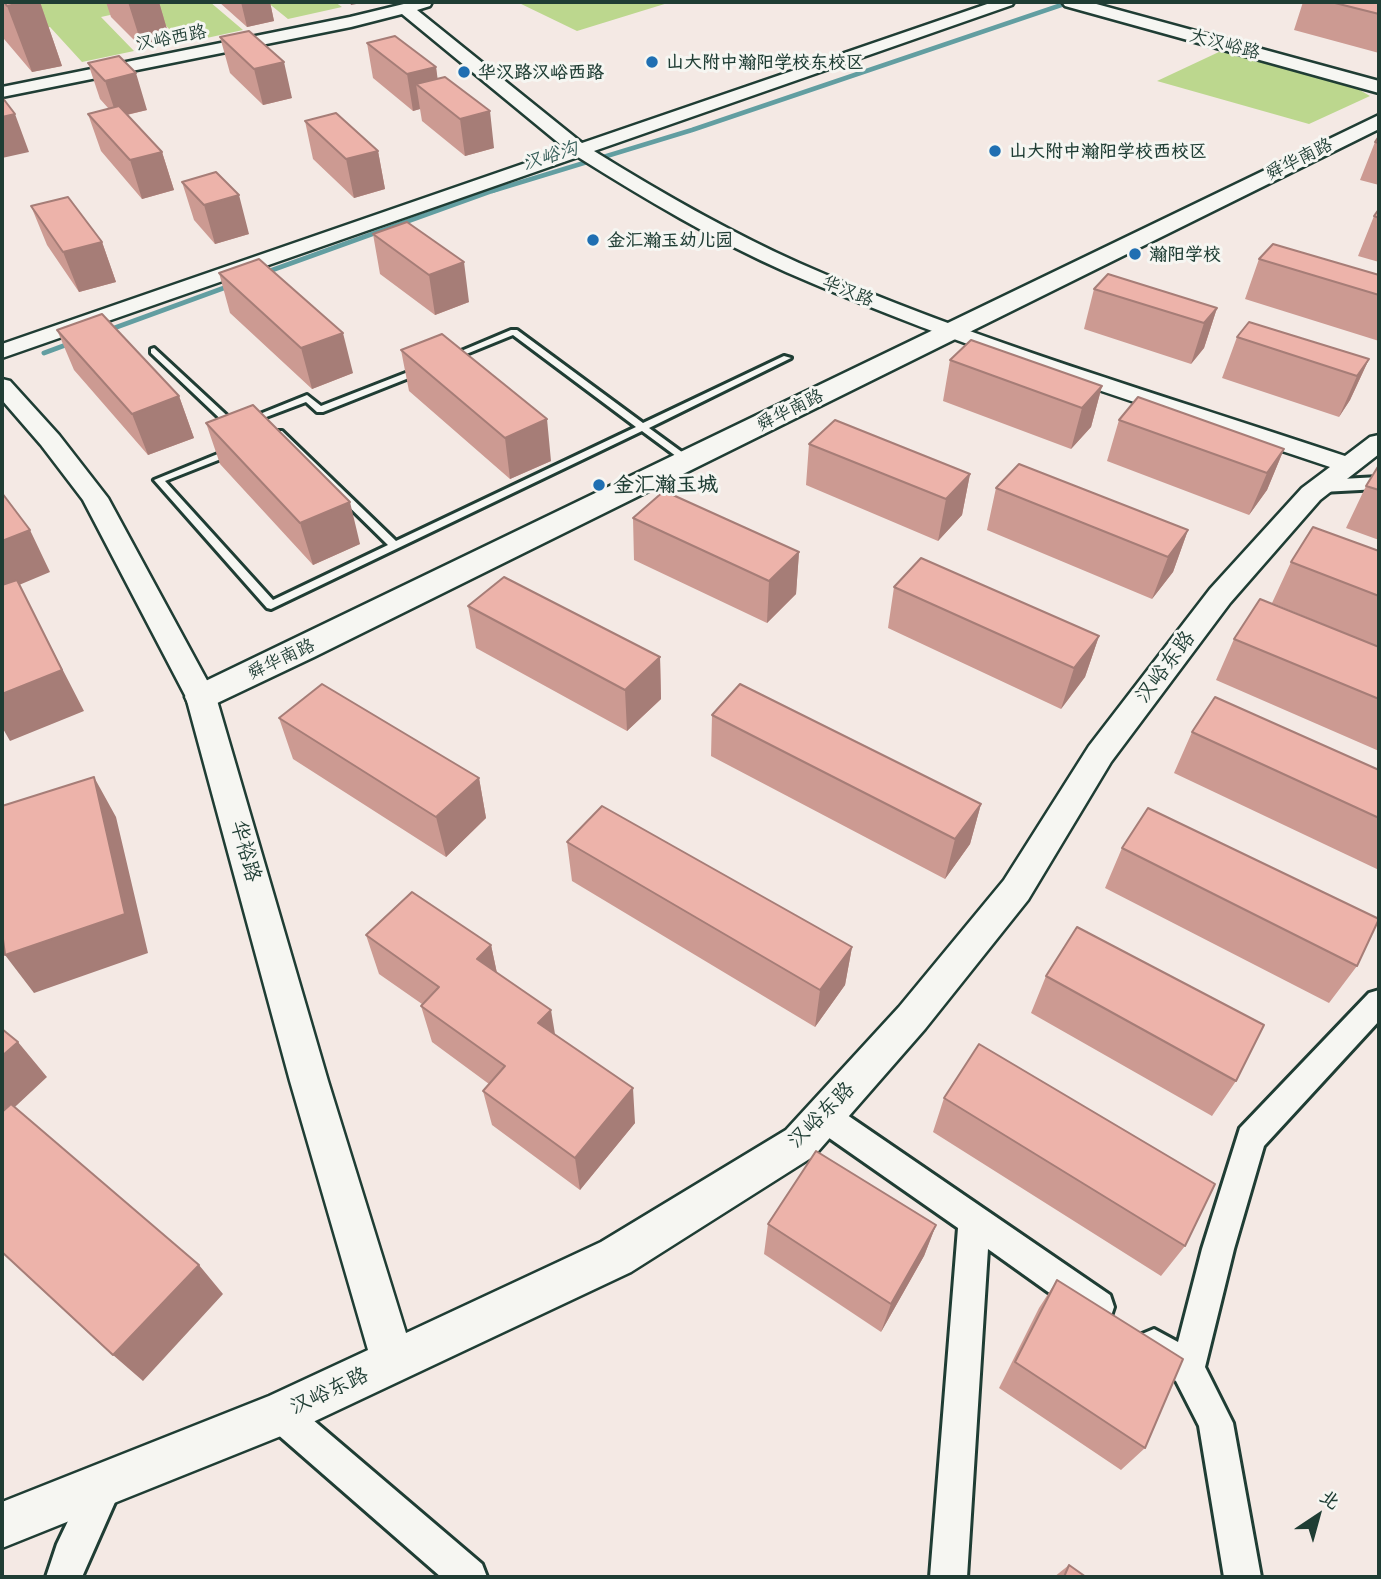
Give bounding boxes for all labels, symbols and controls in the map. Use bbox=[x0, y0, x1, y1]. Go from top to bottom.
street label: 汉峪西路 bbox=[134, 21, 208, 55]
street label: 大汉峪路 bbox=[1187, 24, 1263, 64]
place label: 山大附中瀚阳学校东校区 bbox=[666, 51, 864, 73]
marker: 山大附中瀚阳学校东校区 bbox=[644, 54, 660, 70]
place label: 华汉路汉峪西路 bbox=[478, 61, 604, 83]
marker: 华汉路汉峪西路 bbox=[456, 64, 472, 80]
street label: 舜华南路 bbox=[1262, 134, 1336, 184]
water label: 汉峪沟 bbox=[519, 137, 581, 175]
place label: 山大附中瀚阳学校西校区 bbox=[1009, 140, 1207, 162]
marker: 山大附中瀚阳学校西校区 bbox=[987, 143, 1003, 159]
place label: 金汇瀚玉幼儿园 bbox=[607, 229, 733, 251]
marker: 金汇瀚玉幼儿园 bbox=[585, 232, 601, 248]
place label: 瀚阳学校 bbox=[1149, 243, 1221, 265]
marker: 瀚阳学校 bbox=[1127, 246, 1143, 262]
street label: 华汉路 bbox=[819, 271, 877, 311]
street label: 舜华南路 bbox=[753, 385, 827, 435]
place label: 金汇瀚玉城 bbox=[613, 472, 718, 498]
marker: 金汇瀚玉城 bbox=[591, 477, 607, 493]
street label: 汉峪东路 bbox=[1130, 626, 1200, 708]
street label: 舜华南路 bbox=[244, 634, 318, 684]
street label: 华裕路 bbox=[226, 817, 266, 885]
street label: 汉峪东路 bbox=[782, 1076, 860, 1154]
street label: 汉峪东路 bbox=[286, 1362, 372, 1420]
north arrow bbox=[1283, 1481, 1353, 1551]
text: 北 bbox=[1316, 1483, 1346, 1514]

